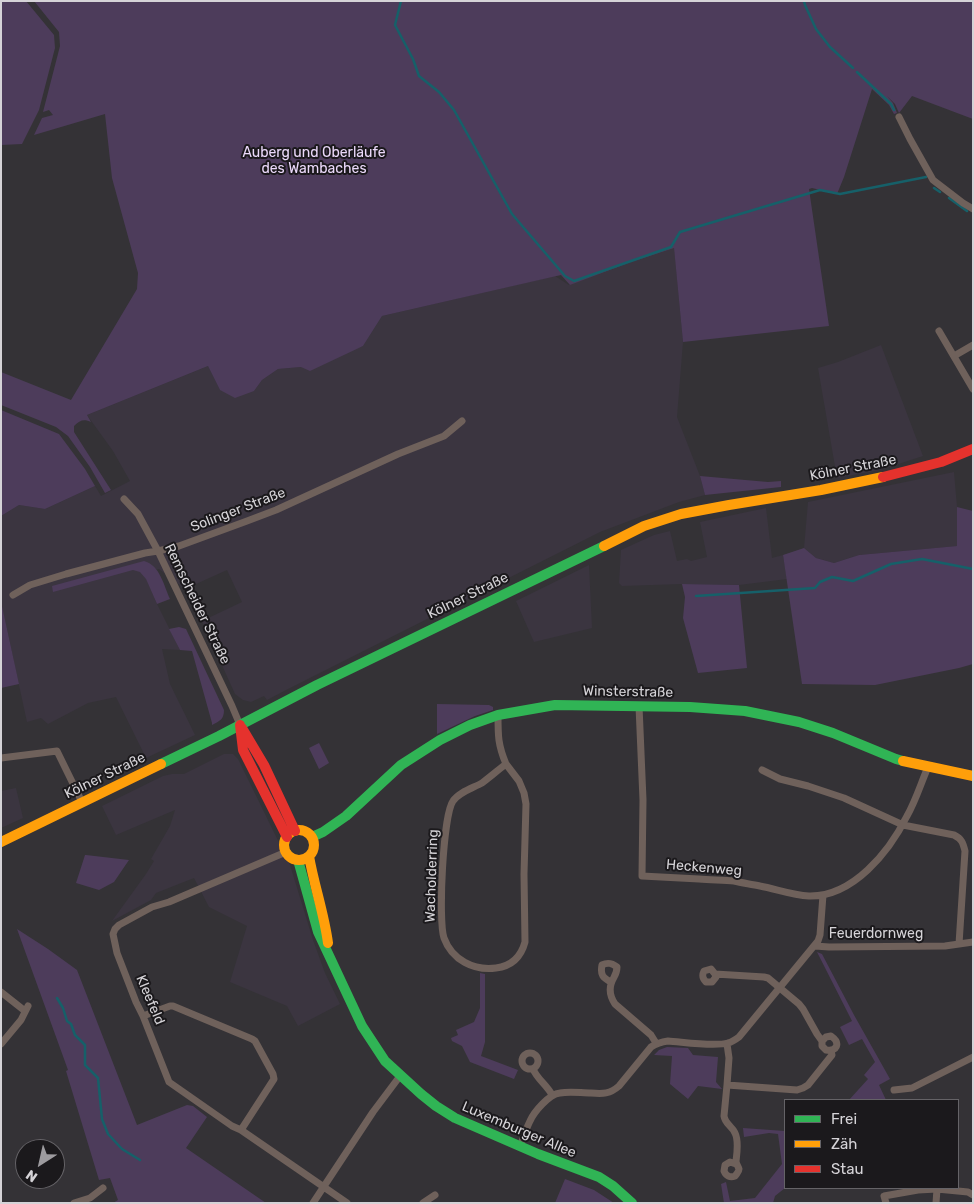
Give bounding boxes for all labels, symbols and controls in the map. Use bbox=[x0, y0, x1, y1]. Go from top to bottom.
park label: Auberg und Oberläufe des Wambaches bbox=[242, 145, 386, 178]
street label: Kölner Straße bbox=[808, 451, 898, 485]
street label: Solinger Straße bbox=[188, 484, 288, 536]
street label: Remscheider Straße bbox=[160, 541, 234, 667]
street label: Kölner Straße bbox=[425, 569, 511, 623]
street label: Winsterstraße bbox=[583, 683, 673, 701]
street label: Kölner Straße bbox=[62, 749, 148, 803]
street label: Wacholderring bbox=[422, 829, 442, 923]
street label: Heckenweg bbox=[665, 856, 743, 880]
street label: Feuerdornweg bbox=[829, 926, 923, 942]
street label: Kleefeld bbox=[132, 973, 168, 1027]
street label: Luxemburger Allee bbox=[459, 1098, 579, 1162]
legend bbox=[784, 1099, 959, 1189]
text: Frei bbox=[831, 1110, 857, 1128]
text: Zäh bbox=[831, 1135, 857, 1153]
north arrow bbox=[15, 1139, 65, 1189]
text: Stau bbox=[831, 1160, 864, 1178]
text: N bbox=[23, 1166, 41, 1186]

